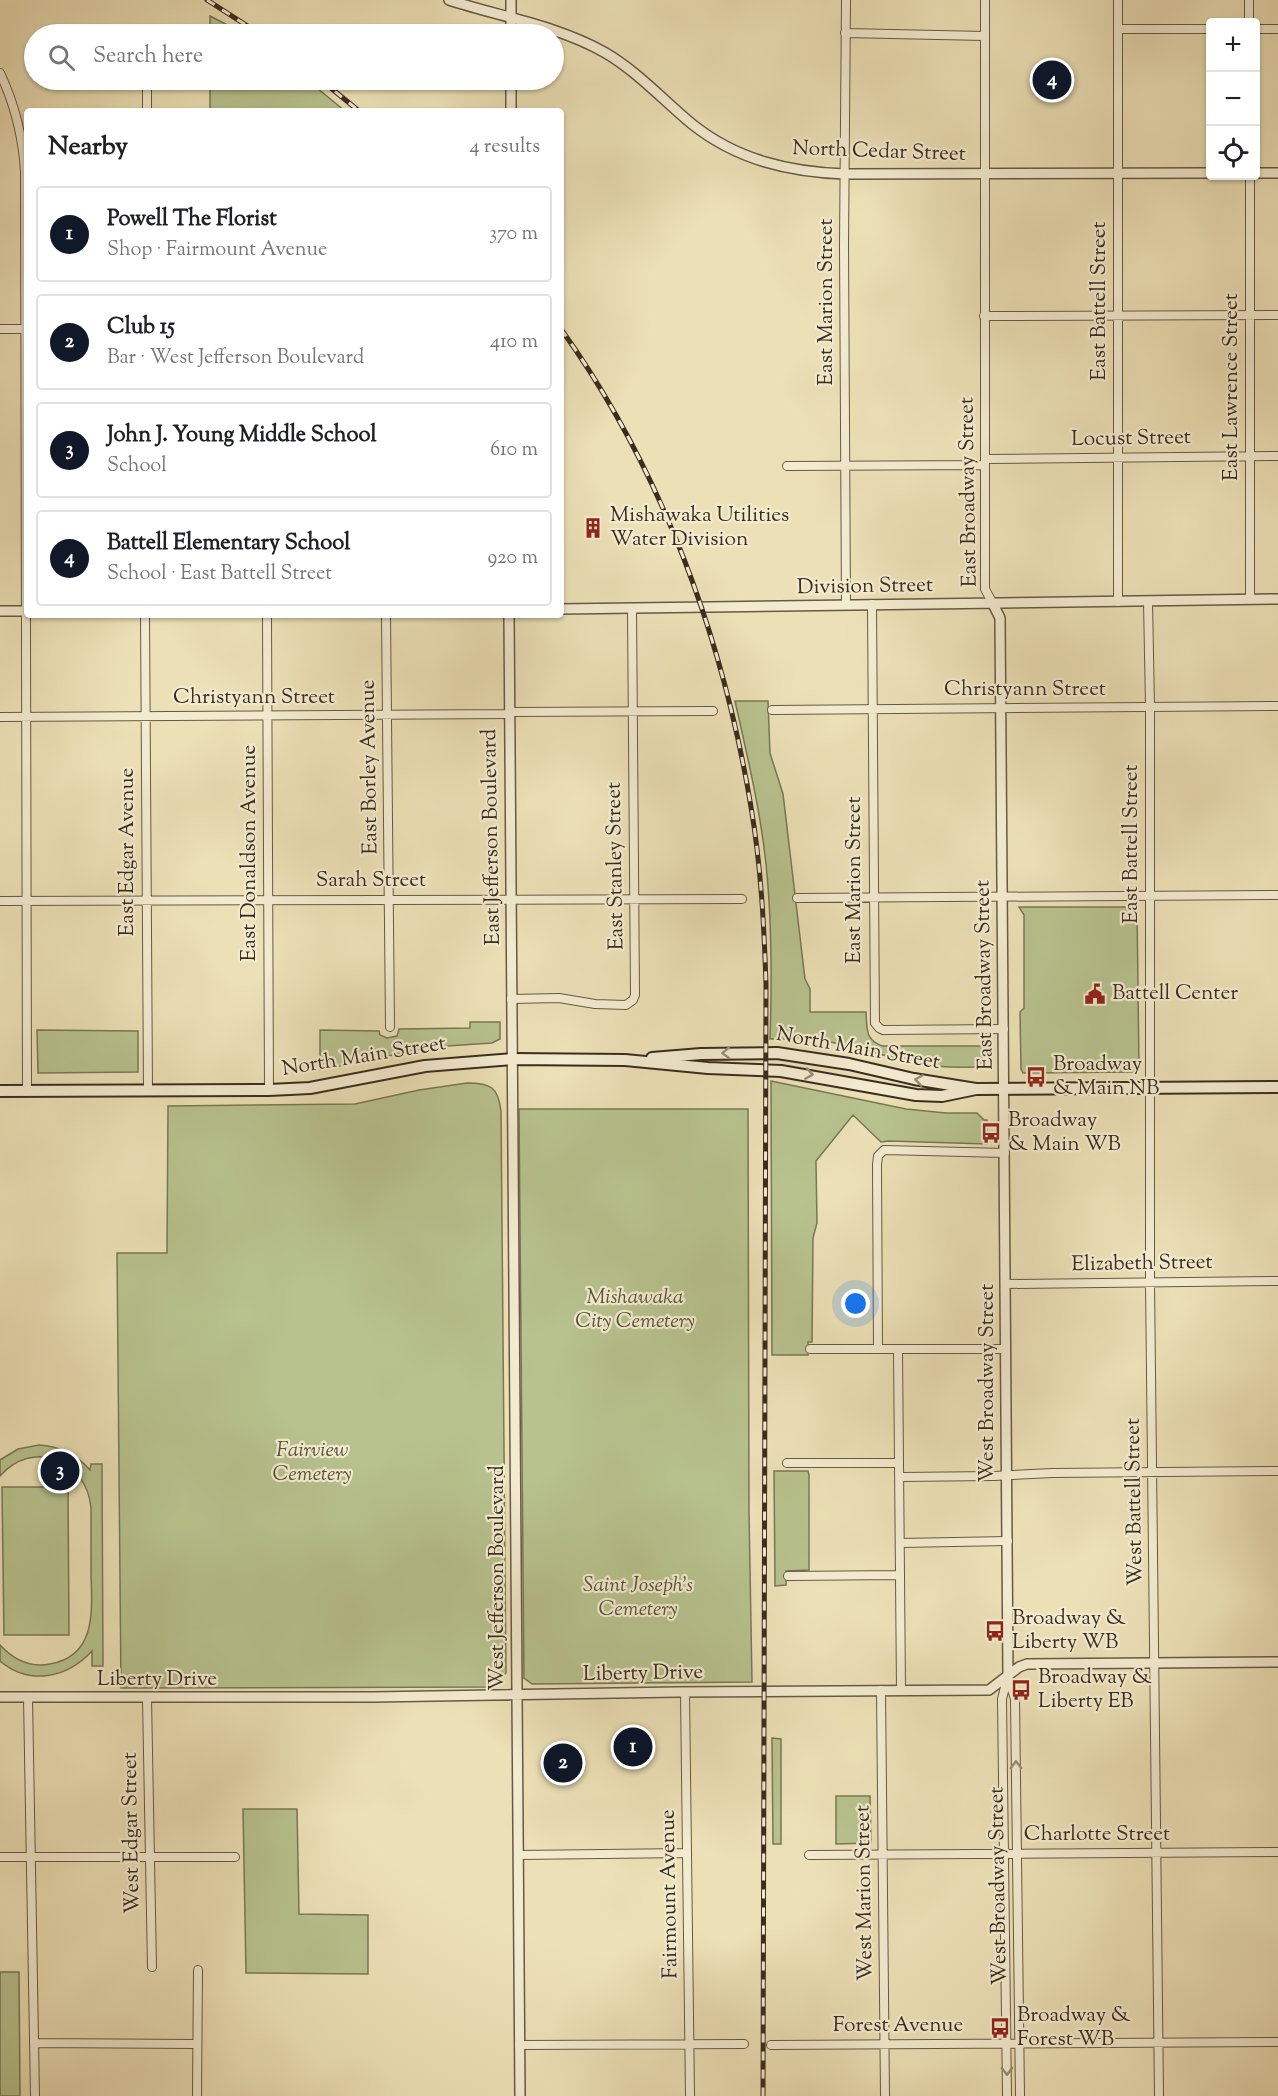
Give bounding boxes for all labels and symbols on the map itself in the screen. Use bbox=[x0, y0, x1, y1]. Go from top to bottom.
pin: 4 bbox=[1032, 58, 1072, 103]
street label: North Cedar Street bbox=[792, 134, 966, 170]
street label: East Marion Street bbox=[812, 218, 842, 386]
street label: East Battell Street bbox=[1085, 221, 1115, 381]
street label: East Lawrence Street bbox=[1217, 293, 1247, 481]
street label: East Broadway Street bbox=[952, 397, 986, 587]
street label: Locust Street bbox=[1071, 423, 1191, 455]
place label: Mishawaka Utilities Water Division bbox=[610, 501, 789, 555]
building icon: Mishawaka Utilities Water Division bbox=[581, 516, 605, 540]
street label: Division Street bbox=[797, 571, 933, 603]
street label: Christyann Street bbox=[944, 675, 1106, 705]
street label: East Borley Avenue bbox=[353, 679, 387, 855]
street label: Christyann Street bbox=[173, 683, 335, 713]
street label: East Jefferson Boulevard bbox=[475, 728, 509, 946]
street label: East Donaldson Avenue bbox=[235, 745, 265, 961]
street label: East Battell Street bbox=[1117, 764, 1147, 924]
street label: East Edgar Avenue bbox=[113, 768, 143, 936]
street label: East Stanley Street bbox=[600, 782, 632, 950]
street label: East Marion Street bbox=[840, 796, 870, 964]
street label: Sarah Street bbox=[316, 866, 426, 896]
street label: East Broadway Street bbox=[968, 880, 1002, 1070]
place label: Battell Center bbox=[1112, 979, 1238, 1009]
public building icon: Battell Center bbox=[1083, 982, 1107, 1006]
street label: North Main Street bbox=[774, 1020, 942, 1078]
street label: North Main Street bbox=[280, 1029, 448, 1085]
one-way arrow bbox=[722, 1047, 731, 1059]
place label: Broadway & Main NB bbox=[1053, 1050, 1159, 1104]
bus stop icon: Broadway & Main NB bbox=[1024, 1065, 1048, 1089]
one-way arrow bbox=[804, 1068, 813, 1080]
one-way arrow bbox=[914, 1074, 923, 1086]
place label: Broadway & Main WB bbox=[1008, 1106, 1121, 1160]
bus stop icon: Broadway & Main WB bbox=[979, 1121, 1003, 1145]
street label: Elizabeth Street bbox=[1071, 1248, 1213, 1280]
park label: Mishawaka City Cemetery bbox=[575, 1283, 695, 1337]
street label: West Broadway Street bbox=[973, 1284, 1003, 1482]
your location bbox=[841, 1289, 870, 1318]
street label: West Battell Street bbox=[1119, 1418, 1151, 1586]
park label: Fairview Cemetery bbox=[273, 1436, 351, 1490]
pin: 3 bbox=[40, 1448, 80, 1494]
street label: West Jefferson Boulevard bbox=[483, 1465, 513, 1691]
park label: Saint Joseph's Cemetery bbox=[583, 1571, 693, 1625]
place label: Broadway & Liberty WB bbox=[1012, 1604, 1126, 1658]
bus stop icon: Broadway & Liberty WB bbox=[983, 1619, 1007, 1643]
street label: Liberty Drive bbox=[583, 1658, 703, 1690]
place label: Broadway & Liberty EB bbox=[1038, 1663, 1152, 1717]
street label: Liberty Drive bbox=[97, 1665, 217, 1695]
bus stop icon: Broadway & Liberty EB bbox=[1009, 1678, 1033, 1702]
pin: 1 bbox=[614, 1724, 652, 1770]
pin: 2 bbox=[544, 1740, 582, 1786]
street label: West Edgar Street bbox=[116, 1752, 148, 1914]
one-way arrow bbox=[1009, 1760, 1022, 1769]
street label: West Broadway Street bbox=[982, 1786, 1016, 1986]
street label: West Marion Street bbox=[848, 1805, 882, 1981]
street label: Fairmount Avenue bbox=[654, 1809, 686, 1979]
street label: Charlotte Street bbox=[1024, 1820, 1170, 1850]
place label: Broadway & Forest WB bbox=[1017, 2001, 1131, 2055]
street label: Forest Avenue bbox=[833, 2011, 963, 2041]
bus stop icon: Broadway & Forest WB bbox=[988, 2016, 1012, 2040]
one-way arrow bbox=[1001, 2067, 1013, 2076]

